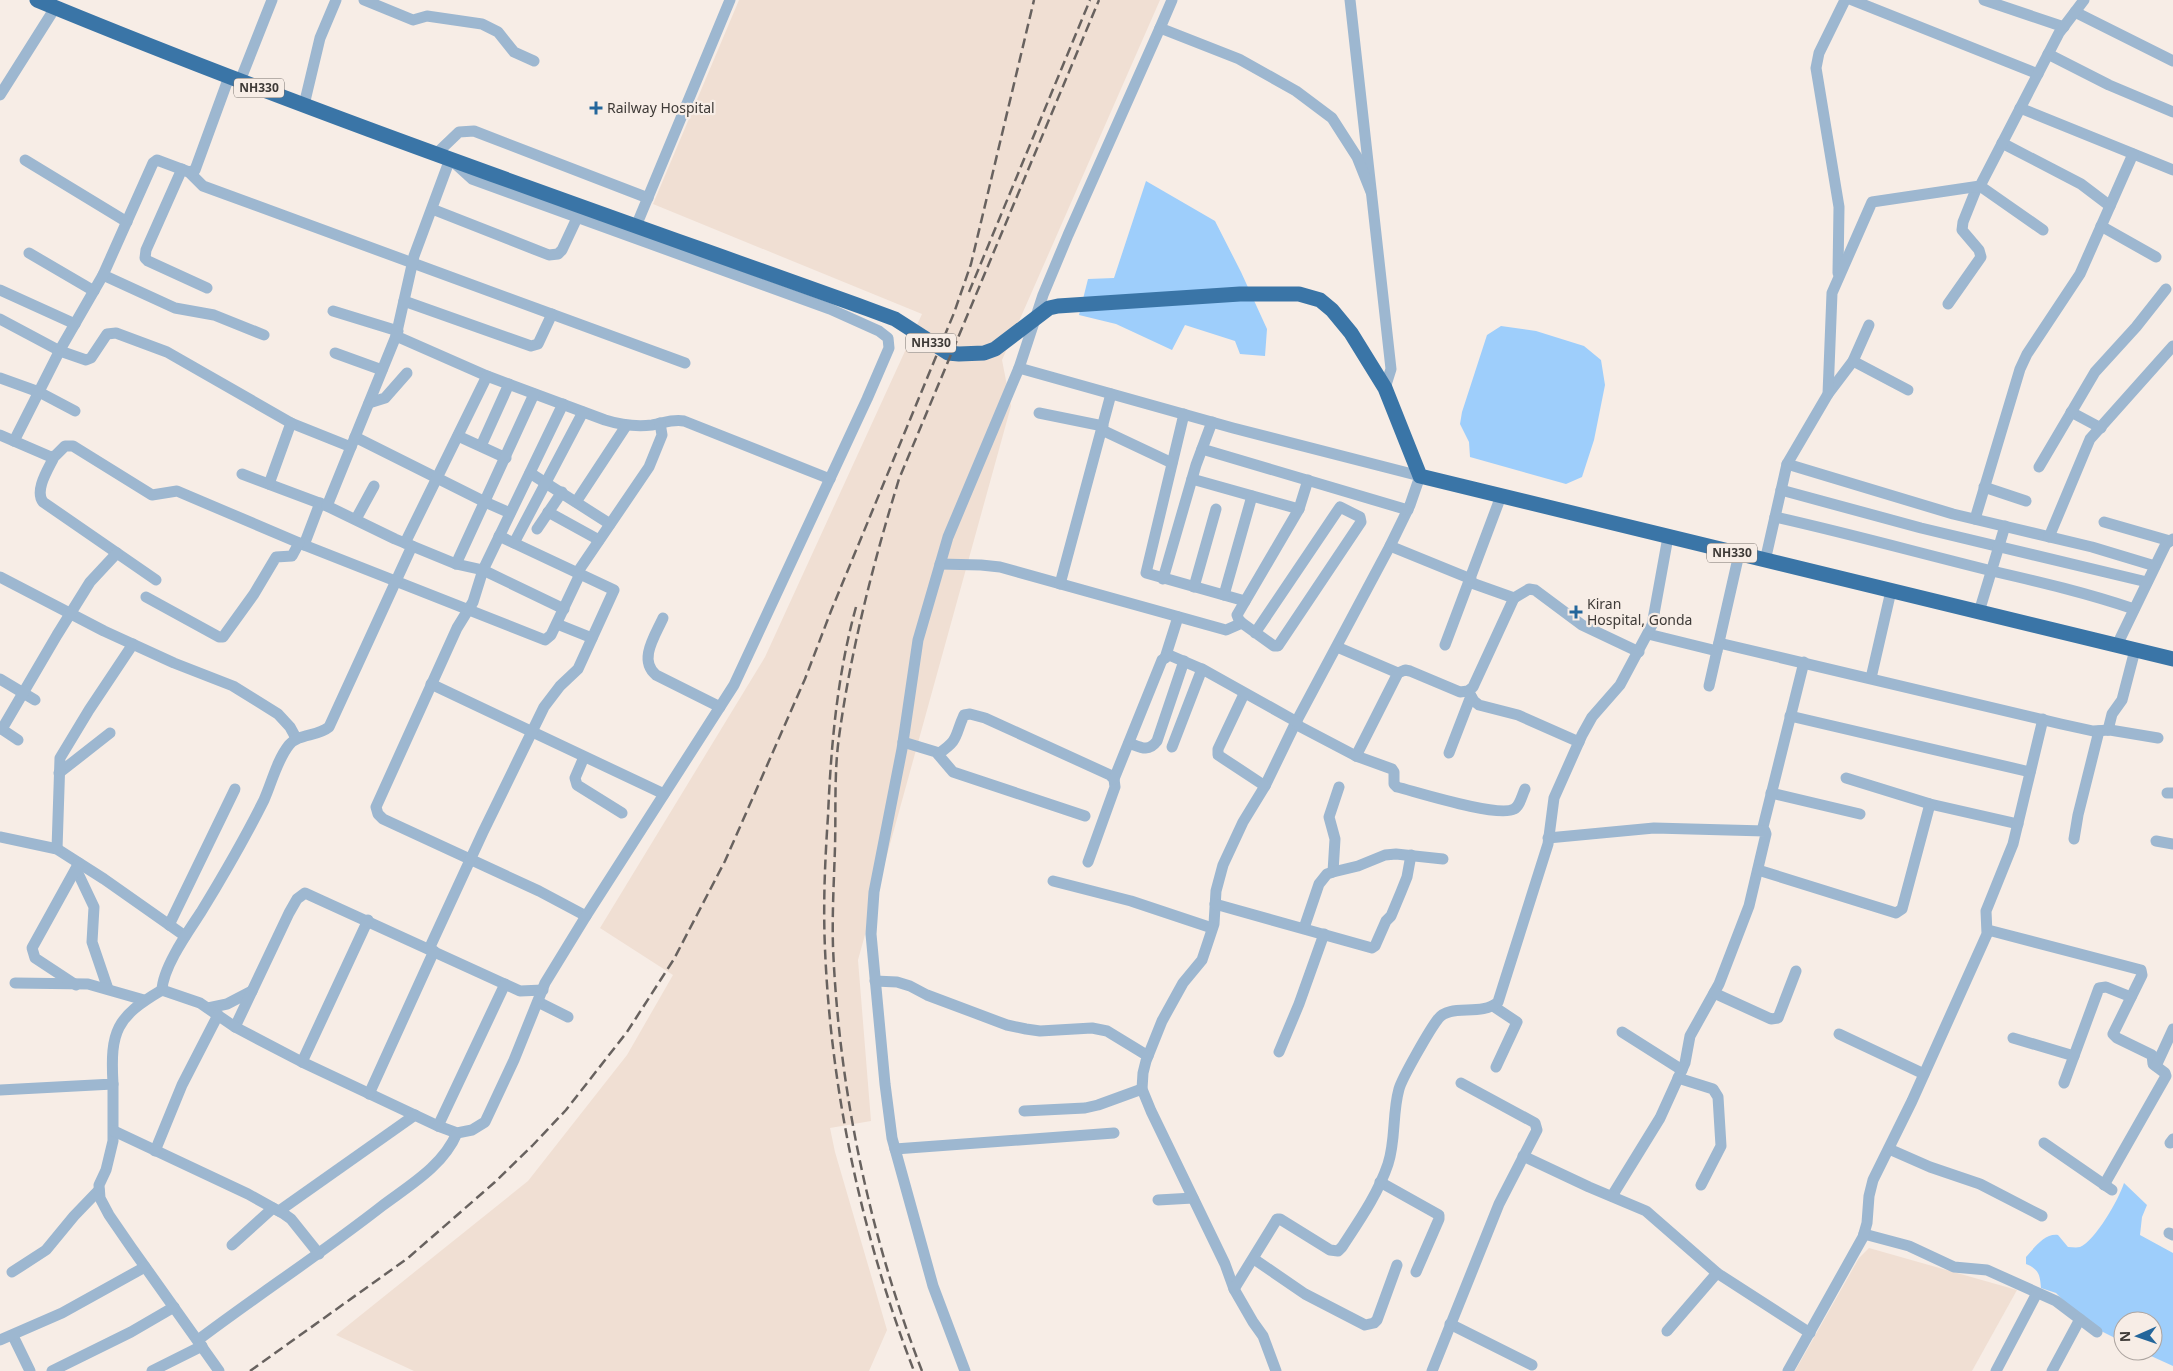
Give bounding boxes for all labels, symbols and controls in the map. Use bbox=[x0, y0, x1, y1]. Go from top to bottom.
road number: NH330 bbox=[234, 78, 284, 98]
place label: Railway Hospital bbox=[607, 98, 715, 117]
marker: Railway Hospital bbox=[589, 101, 603, 115]
road number: NH330 bbox=[906, 333, 956, 352]
road number: NH330 bbox=[1707, 544, 1757, 562]
place label: Kiran Hospital, Gonda bbox=[1587, 594, 1692, 629]
marker: Kiran Hospital, Gonda bbox=[1569, 605, 1583, 619]
north arrow bbox=[2113, 1311, 2163, 1361]
text: N bbox=[2115, 1330, 2134, 1342]

